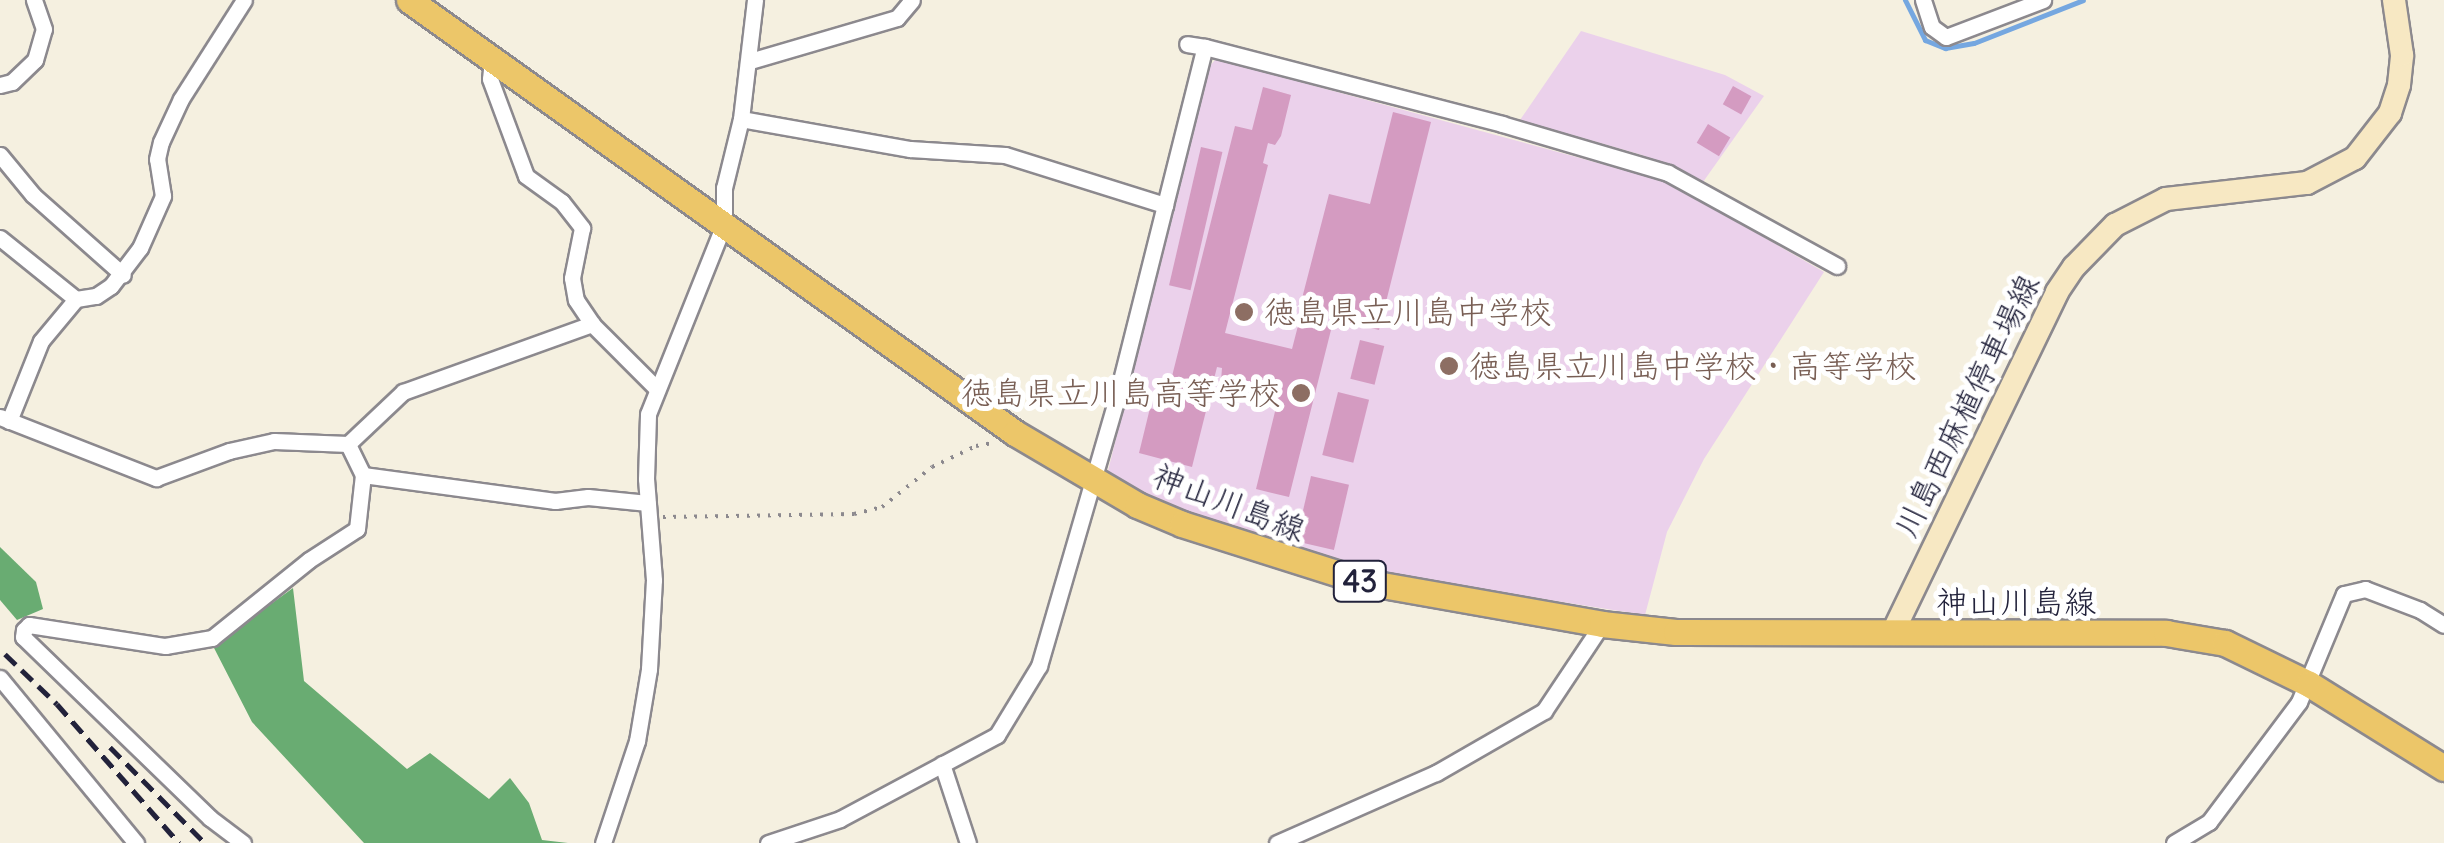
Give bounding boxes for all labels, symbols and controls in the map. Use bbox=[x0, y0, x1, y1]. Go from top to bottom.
street label: 川島西麻植停車場線 bbox=[1887, 268, 2047, 544]
place label: 徳島県立川島中学校 bbox=[1264, 293, 1552, 331]
marker: 徳島県立川島中学校 bbox=[1233, 301, 1255, 323]
place label: 徳島県立川島中学校・高等学校 bbox=[1469, 347, 1917, 385]
marker: 徳島県立川島中学校・高等学校 bbox=[1438, 355, 1460, 377]
place label: 徳島県立川島高等学校 bbox=[961, 374, 1281, 412]
marker: 徳島県立川島高等学校 bbox=[1290, 382, 1312, 404]
street label: 神山川島線 bbox=[1147, 456, 1311, 550]
road number: 43 bbox=[1332, 556, 1388, 606]
street label: 神山川島線 bbox=[1936, 583, 2096, 621]

